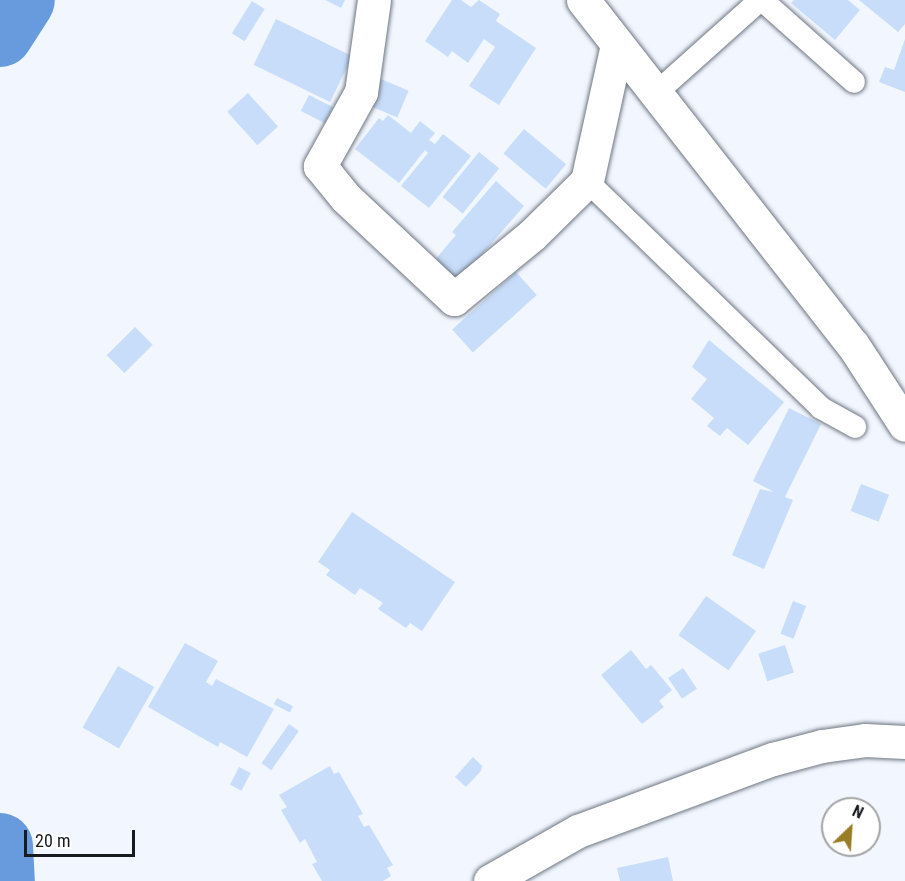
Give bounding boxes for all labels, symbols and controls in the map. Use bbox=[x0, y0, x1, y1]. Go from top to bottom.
north arrow bbox=[821, 797, 881, 857]
text: N bbox=[850, 801, 866, 823]
scale bar bbox=[27, 818, 138, 856]
text: 20 m bbox=[35, 830, 70, 851]

